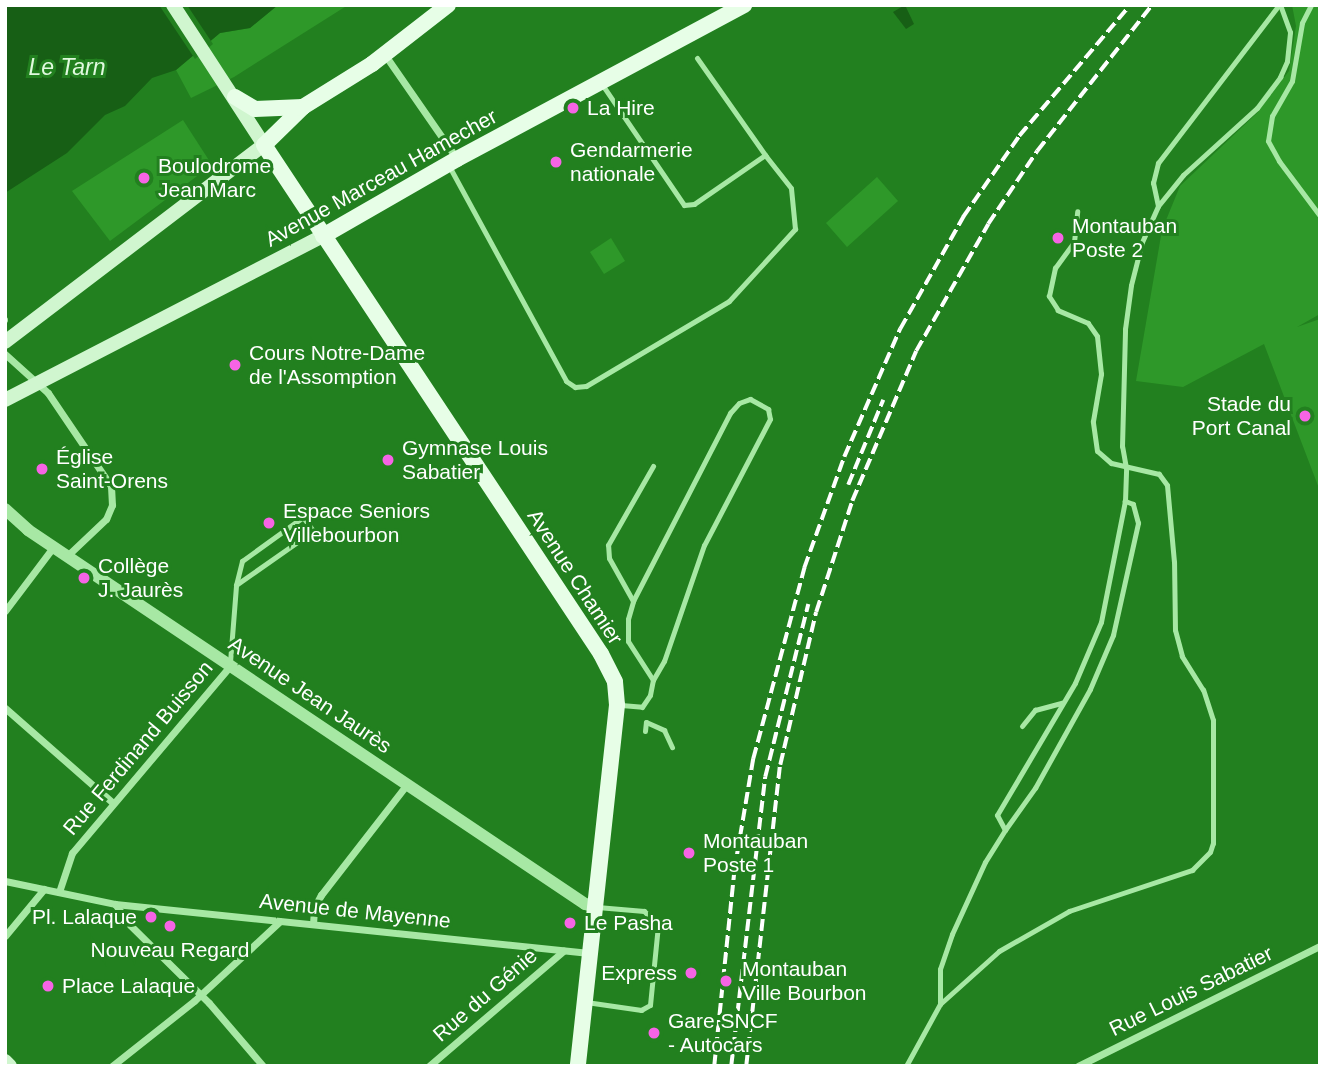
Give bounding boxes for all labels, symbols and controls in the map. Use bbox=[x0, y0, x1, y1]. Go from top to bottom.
water label: Le Tarn bbox=[28, 53, 106, 81]
place label: La Hire bbox=[587, 95, 655, 121]
marker: La Hire bbox=[565, 100, 581, 116]
street label: Avenue Marceau Hamecher bbox=[261, 104, 501, 252]
place label: Gendarmerie nationale bbox=[570, 137, 693, 187]
place label: Boulodrome Jean Marc bbox=[158, 153, 271, 203]
marker: Gendarmerie nationale bbox=[548, 154, 564, 170]
marker: Boulodrome Jean Marc bbox=[136, 170, 152, 186]
place label: Montauban Poste 2 bbox=[1072, 213, 1177, 263]
marker: Montauban Poste 2 bbox=[1050, 230, 1066, 246]
place label: Cours Notre-Dame de l'Assomption bbox=[249, 340, 425, 390]
marker: Cours Notre-Dame de l'Assomption bbox=[227, 357, 243, 373]
place label: Stade du Port Canal bbox=[1192, 391, 1291, 441]
marker: Stade du Port Canal bbox=[1297, 408, 1313, 424]
place label: Gymnase Louis Sabatier bbox=[402, 435, 548, 485]
place label: Église Saint-Orens bbox=[56, 444, 168, 494]
marker: Gymnase Louis Sabatier bbox=[380, 452, 396, 468]
marker: Église Saint-Orens bbox=[34, 461, 50, 477]
place label: Espace Seniors Villebourbon bbox=[283, 498, 430, 548]
street label: Avenue Chamier bbox=[522, 505, 628, 649]
marker: Espace Seniors Villebourbon bbox=[261, 515, 277, 531]
place label: Collège J. Jaurès bbox=[98, 553, 183, 603]
marker: Collège J. Jaurès bbox=[76, 570, 92, 586]
street label: Avenue Jean Jaurès bbox=[224, 631, 396, 759]
street label: Rue Ferdinand Buisson bbox=[58, 656, 218, 840]
place label: Montauban Poste 1 bbox=[703, 828, 808, 878]
marker: Montauban Poste 1 bbox=[681, 845, 697, 861]
street label: Avenue de Mayenne bbox=[258, 888, 452, 934]
place label: Pl. Lalaque bbox=[32, 904, 137, 930]
marker: Pl. Lalaque bbox=[143, 909, 159, 925]
place label: Le Pasha bbox=[584, 910, 673, 936]
marker: Le Pasha bbox=[562, 915, 578, 931]
marker: Nouveau Regard bbox=[162, 918, 178, 934]
place label: Nouveau Regard bbox=[91, 937, 249, 963]
street label: Rue Louis Sabatier bbox=[1105, 941, 1277, 1041]
street label: Rue du Génie bbox=[428, 943, 542, 1047]
place label: Montauban Ville Bourbon bbox=[742, 956, 867, 1006]
place label: Express bbox=[601, 960, 677, 986]
marker: Express bbox=[683, 965, 699, 981]
marker: Montauban Ville Bourbon bbox=[716, 971, 736, 991]
place label: Place Lalaque bbox=[62, 973, 195, 999]
marker: Place Lalaque bbox=[40, 978, 56, 994]
place label: Gare SNCF - Autocars bbox=[668, 1008, 778, 1058]
marker: Gare SNCF - Autocars bbox=[646, 1025, 662, 1041]

